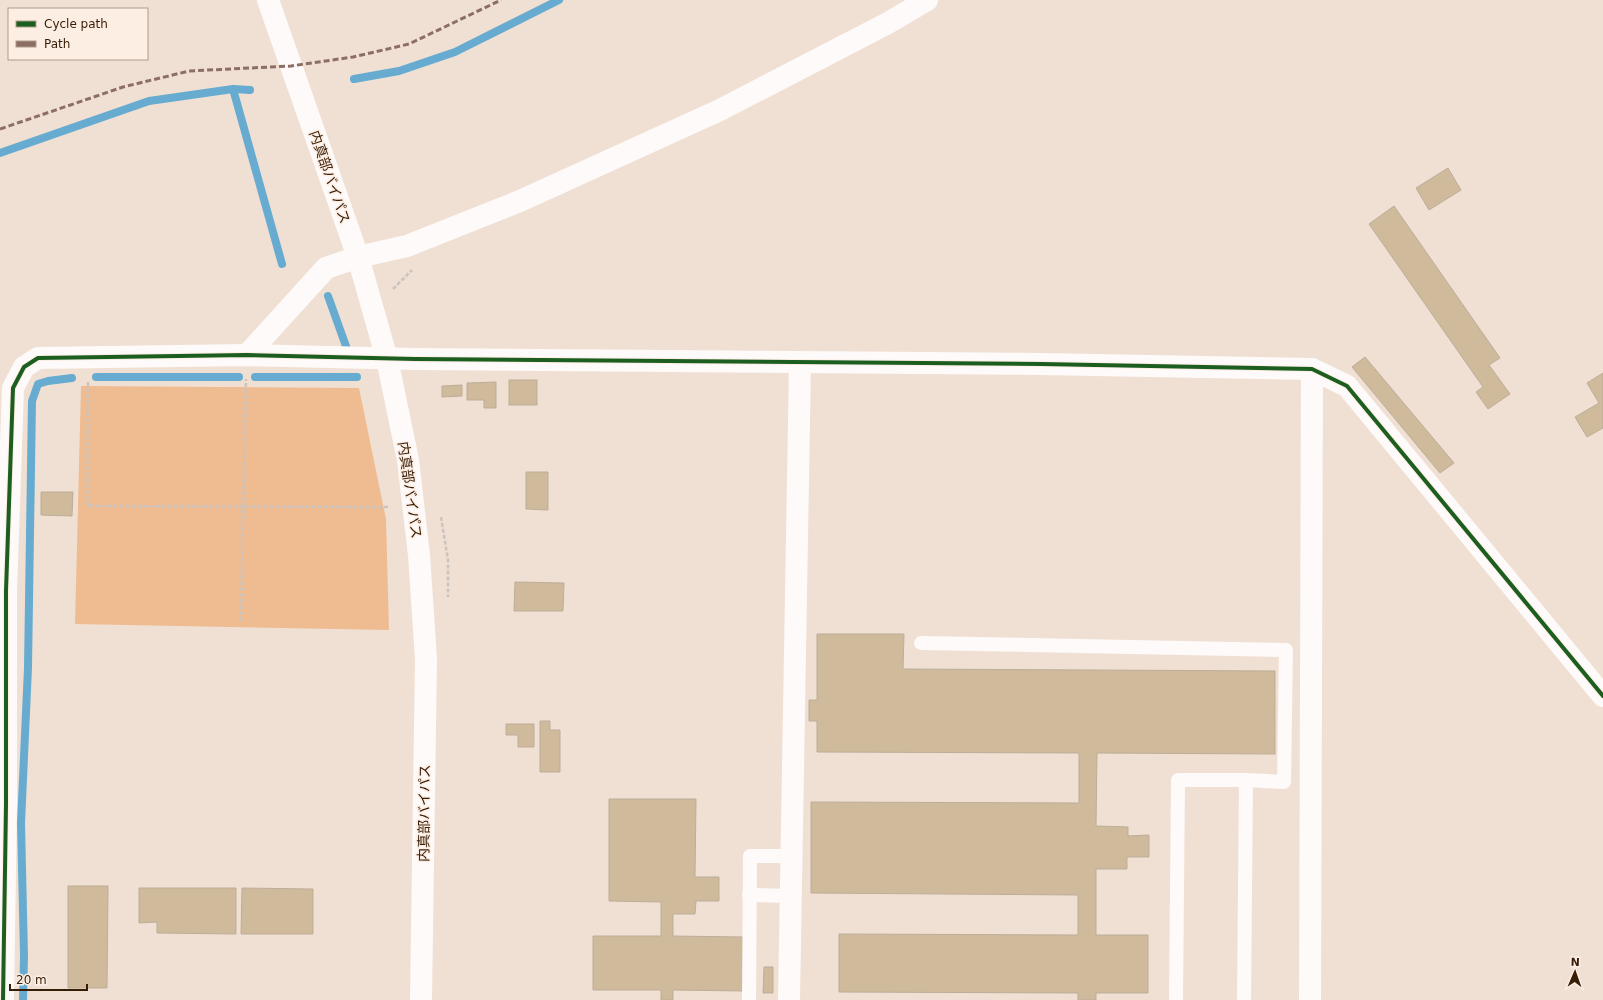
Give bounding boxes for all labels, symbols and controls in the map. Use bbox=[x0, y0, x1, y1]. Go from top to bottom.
legend bbox=[8, 8, 148, 60]
text: Cycle path bbox=[44, 17, 108, 31]
text: Path bbox=[44, 37, 70, 51]
street label: 内真部バイパス bbox=[307, 128, 353, 226]
street label: 内真部バイパス bbox=[395, 440, 425, 540]
street label: 内真部バイパス bbox=[415, 764, 433, 862]
north arrow bbox=[1555, 952, 1595, 992]
text: N bbox=[1570, 956, 1580, 969]
scale bar bbox=[10, 966, 87, 992]
text: 20 m bbox=[16, 973, 47, 987]

